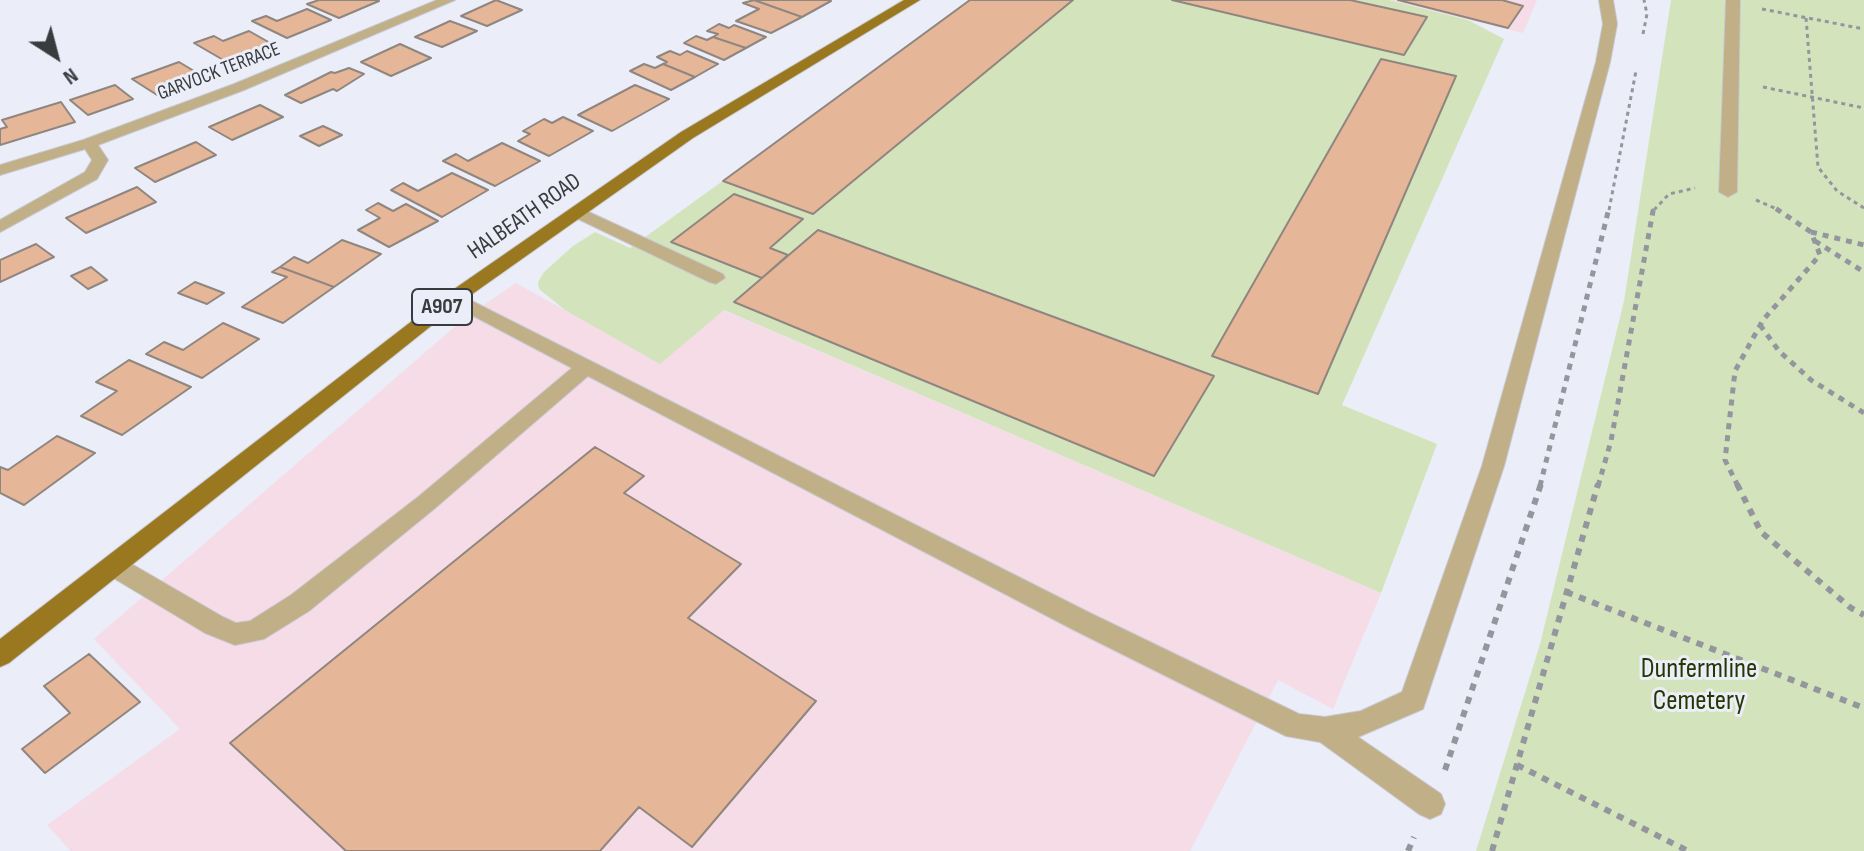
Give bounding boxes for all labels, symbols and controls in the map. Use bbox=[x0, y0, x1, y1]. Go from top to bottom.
north arrow bbox=[16, 16, 96, 96]
street label: GARVOCK TERRACE bbox=[154, 38, 284, 106]
text: N bbox=[58, 61, 83, 90]
street label: HALBEATH ROAD bbox=[463, 167, 587, 267]
road number: A907 bbox=[412, 289, 472, 325]
park label: Dunfermline Cemetery bbox=[1641, 653, 1757, 719]

